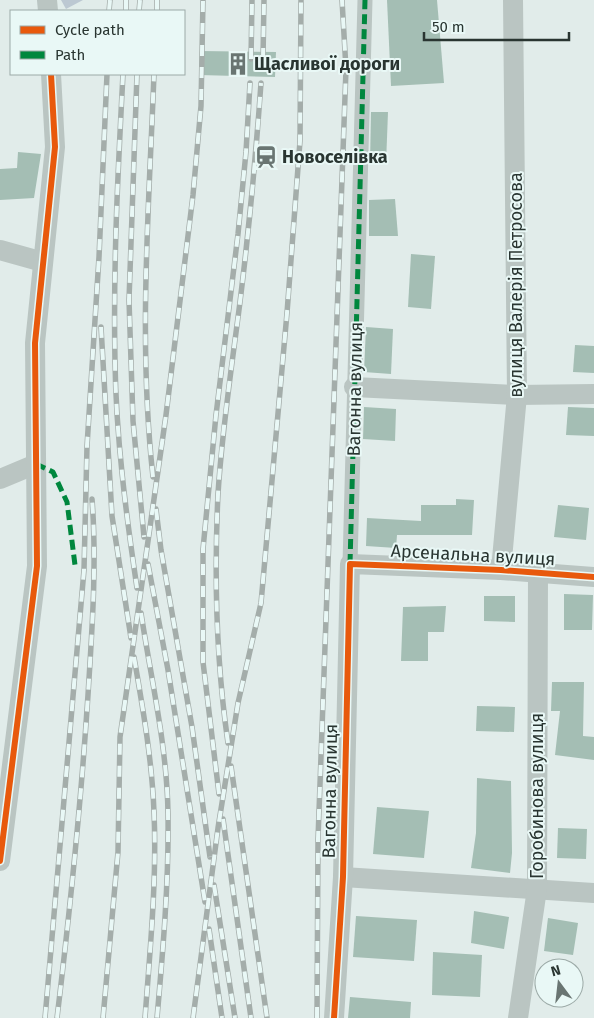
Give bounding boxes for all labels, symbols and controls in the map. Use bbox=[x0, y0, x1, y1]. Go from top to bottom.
legend bbox=[10, 10, 185, 75]
scale bar bbox=[424, 10, 569, 42]
text: 50 m bbox=[432, 18, 465, 36]
text: Cycle path bbox=[55, 21, 125, 39]
text: Path bbox=[55, 46, 85, 64]
building icon: Щасливої дороги bbox=[225, 51, 251, 77]
place label: Щасливої дороги bbox=[254, 53, 400, 75]
station icon: Новоселівка bbox=[253, 144, 279, 170]
place label: Новоселівка bbox=[282, 146, 388, 168]
street label: вулиця Валерія Петросова bbox=[505, 172, 527, 398]
street label: Вагонна вулиця bbox=[343, 322, 367, 456]
street label: Арсенальна вулиця bbox=[390, 540, 556, 570]
street label: Горобинова вулиця bbox=[526, 713, 548, 879]
street label: Вагонна вулиця bbox=[318, 724, 342, 858]
north arrow bbox=[534, 958, 584, 1008]
text: N bbox=[549, 962, 562, 980]

